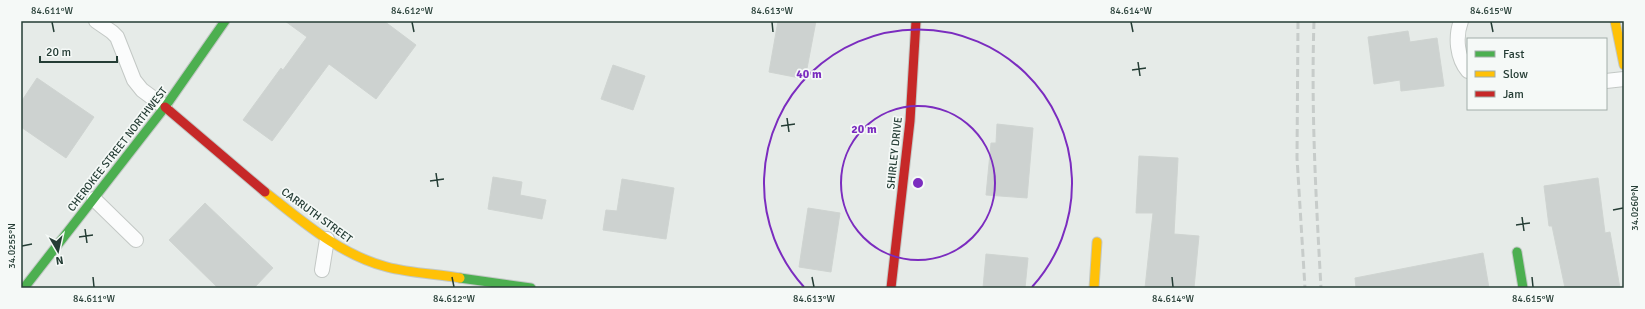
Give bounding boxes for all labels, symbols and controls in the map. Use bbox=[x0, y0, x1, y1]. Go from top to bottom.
text: 84.611°W bbox=[31, 5, 73, 17]
text: 84.612°W bbox=[391, 5, 433, 17]
text: 84.613°W bbox=[751, 5, 793, 17]
text: 84.614°W bbox=[1110, 5, 1152, 17]
text: 84.615°W bbox=[1470, 5, 1512, 17]
scale bar bbox=[40, 38, 117, 64]
legend bbox=[1467, 38, 1607, 110]
text: 20 m bbox=[46, 45, 71, 60]
text: Fast bbox=[1503, 47, 1524, 62]
text: 40 m bbox=[796, 67, 822, 82]
text: Slow bbox=[1503, 67, 1528, 82]
street label: CHEROKEE STREET NORTHWEST bbox=[65, 84, 170, 214]
text: Jam bbox=[1503, 87, 1524, 102]
street label: SHIRLEY DRIVE bbox=[884, 116, 905, 190]
text: 20 m bbox=[851, 122, 877, 137]
centre of rings bbox=[911, 176, 925, 190]
street label: CARRUTH STREET bbox=[279, 185, 355, 246]
text: 34.0260°N bbox=[1629, 185, 1641, 231]
text: 34.0255°N bbox=[6, 223, 18, 269]
north arrow bbox=[38, 231, 78, 271]
text: N bbox=[55, 253, 64, 267]
text: 84.611°W bbox=[73, 293, 115, 305]
text: 84.612°W bbox=[433, 293, 475, 305]
text: 84.613°W bbox=[793, 293, 835, 305]
text: 84.614°W bbox=[1152, 293, 1194, 305]
text: 84.615°W bbox=[1512, 293, 1554, 305]

